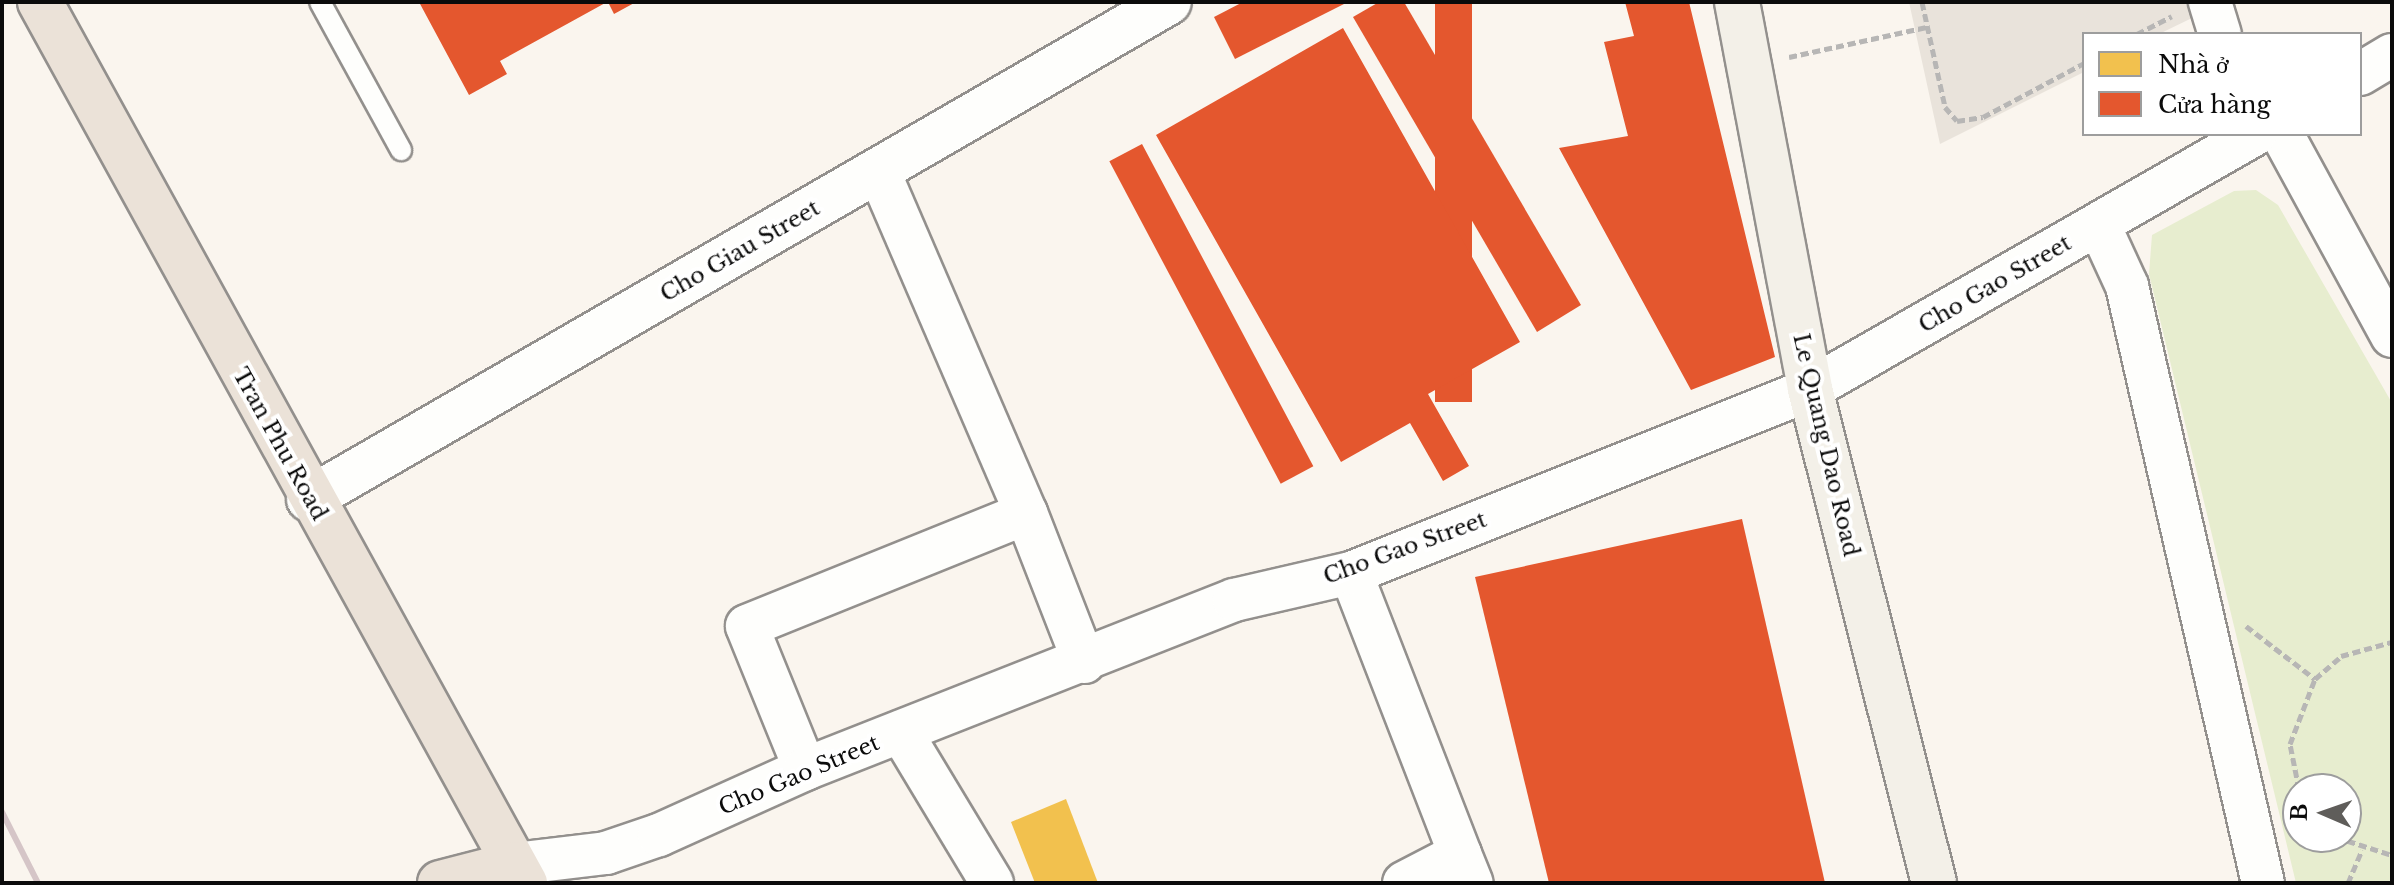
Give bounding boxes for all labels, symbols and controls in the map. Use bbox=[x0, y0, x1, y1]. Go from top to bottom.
legend bbox=[2082, 32, 2362, 136]
text: Nhà ở bbox=[2158, 50, 2229, 79]
text: Cửa hàng bbox=[2158, 90, 2271, 119]
street label: Cho Giau Street bbox=[656, 195, 824, 307]
street label: Cho Gao Street bbox=[1914, 230, 2076, 338]
street label: Le Quang Dao Road bbox=[1787, 331, 1865, 559]
street label: Tran Phu Road bbox=[227, 363, 333, 525]
street label: Cho Gao Street bbox=[1320, 506, 1490, 590]
street label: Cho Gao Street bbox=[715, 729, 883, 821]
north arrow bbox=[2282, 773, 2362, 853]
text: B bbox=[2286, 803, 2313, 821]

